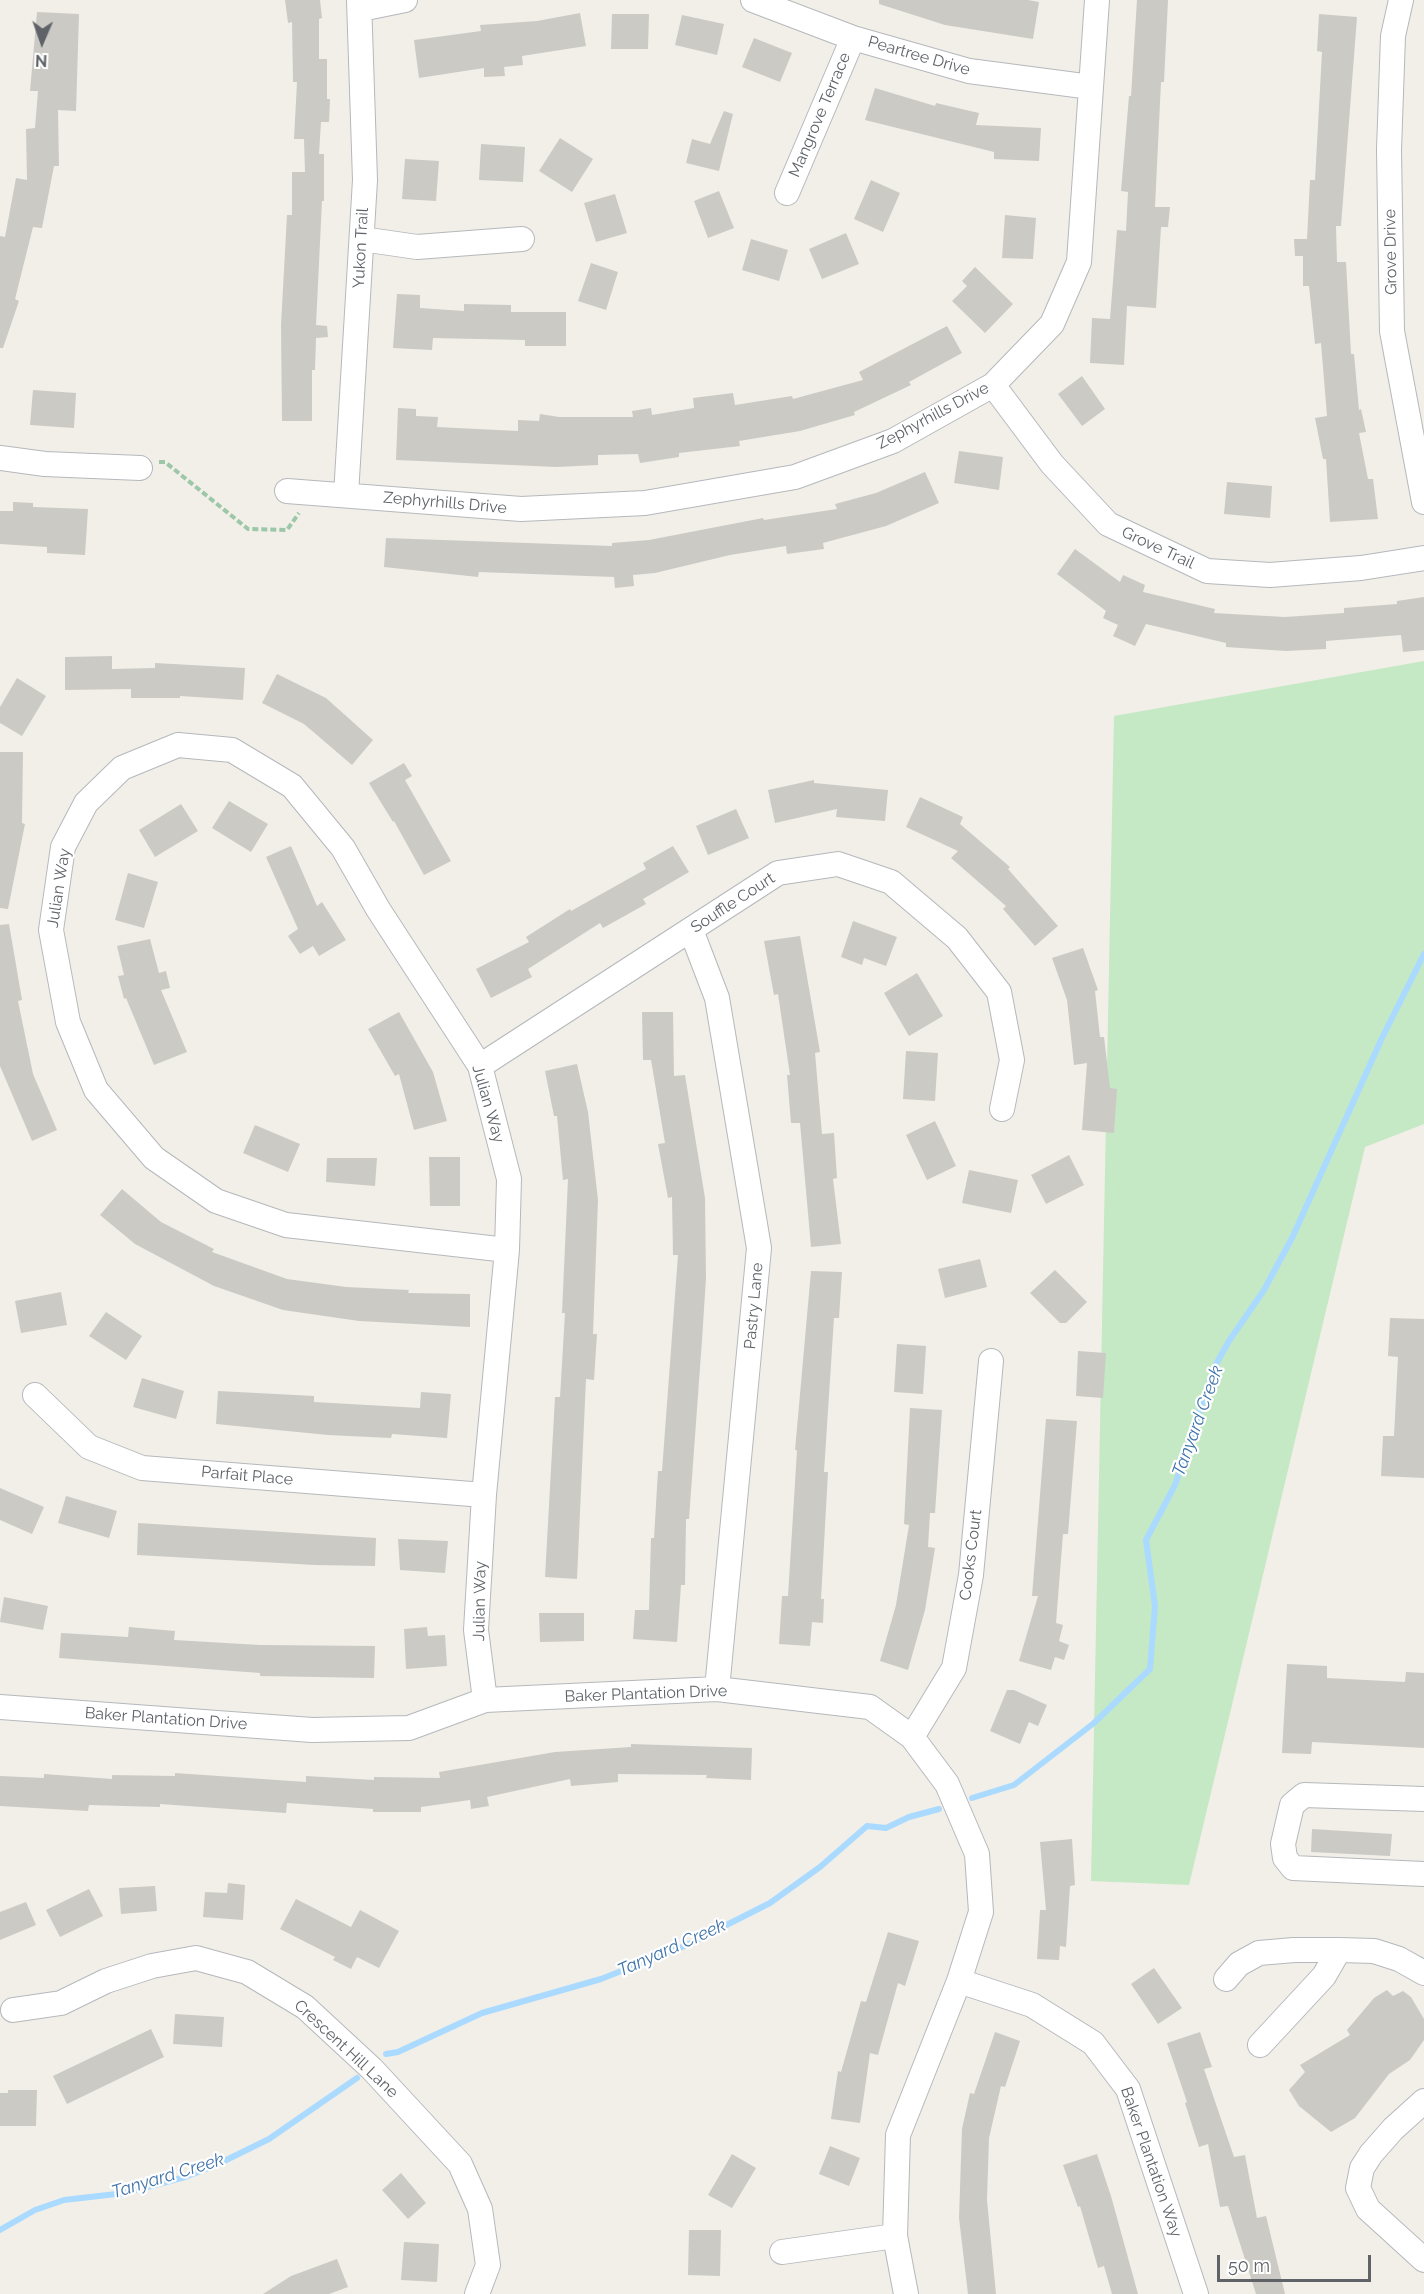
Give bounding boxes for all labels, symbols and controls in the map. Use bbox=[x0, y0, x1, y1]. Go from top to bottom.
north arrow bbox=[12, 12, 72, 72]
street label: Peartree Drive bbox=[866, 32, 972, 80]
street label: Mangrove Terrace bbox=[785, 50, 855, 180]
text: N bbox=[35, 51, 48, 70]
street label: Yukon Trail bbox=[349, 207, 373, 289]
street label: Grove Drive bbox=[1381, 209, 1401, 295]
street label: Zephyrhills Drive bbox=[874, 378, 992, 454]
street label: Zephyrhills Drive bbox=[382, 488, 508, 518]
street label: Grove Trail bbox=[1118, 523, 1198, 573]
street label: Julian Way bbox=[43, 847, 75, 929]
street label: Souffle Court bbox=[687, 869, 779, 937]
street label: Julian Way bbox=[468, 1063, 508, 1145]
street label: Pastry Lane bbox=[741, 1262, 767, 1350]
water label: Tanyard Creek bbox=[1168, 1363, 1228, 1479]
street label: Parfait Place bbox=[200, 1462, 294, 1490]
street label: Cooks Court bbox=[956, 1509, 986, 1601]
street label: Julian Way bbox=[470, 1561, 490, 1641]
street label: Baker Plantation Drive bbox=[564, 1682, 728, 1706]
street label: Baker Plantation Drive bbox=[84, 1704, 248, 1734]
water label: Tanyard Creek bbox=[614, 1914, 730, 1982]
street label: Crescent Hill Lane bbox=[290, 1996, 402, 2102]
street label: Baker Plantation Way bbox=[1116, 2084, 1186, 2240]
water label: Tanyard Creek bbox=[109, 2149, 227, 2203]
scale bar bbox=[1220, 2243, 1374, 2281]
text: 50 m bbox=[1228, 2255, 1270, 2276]

